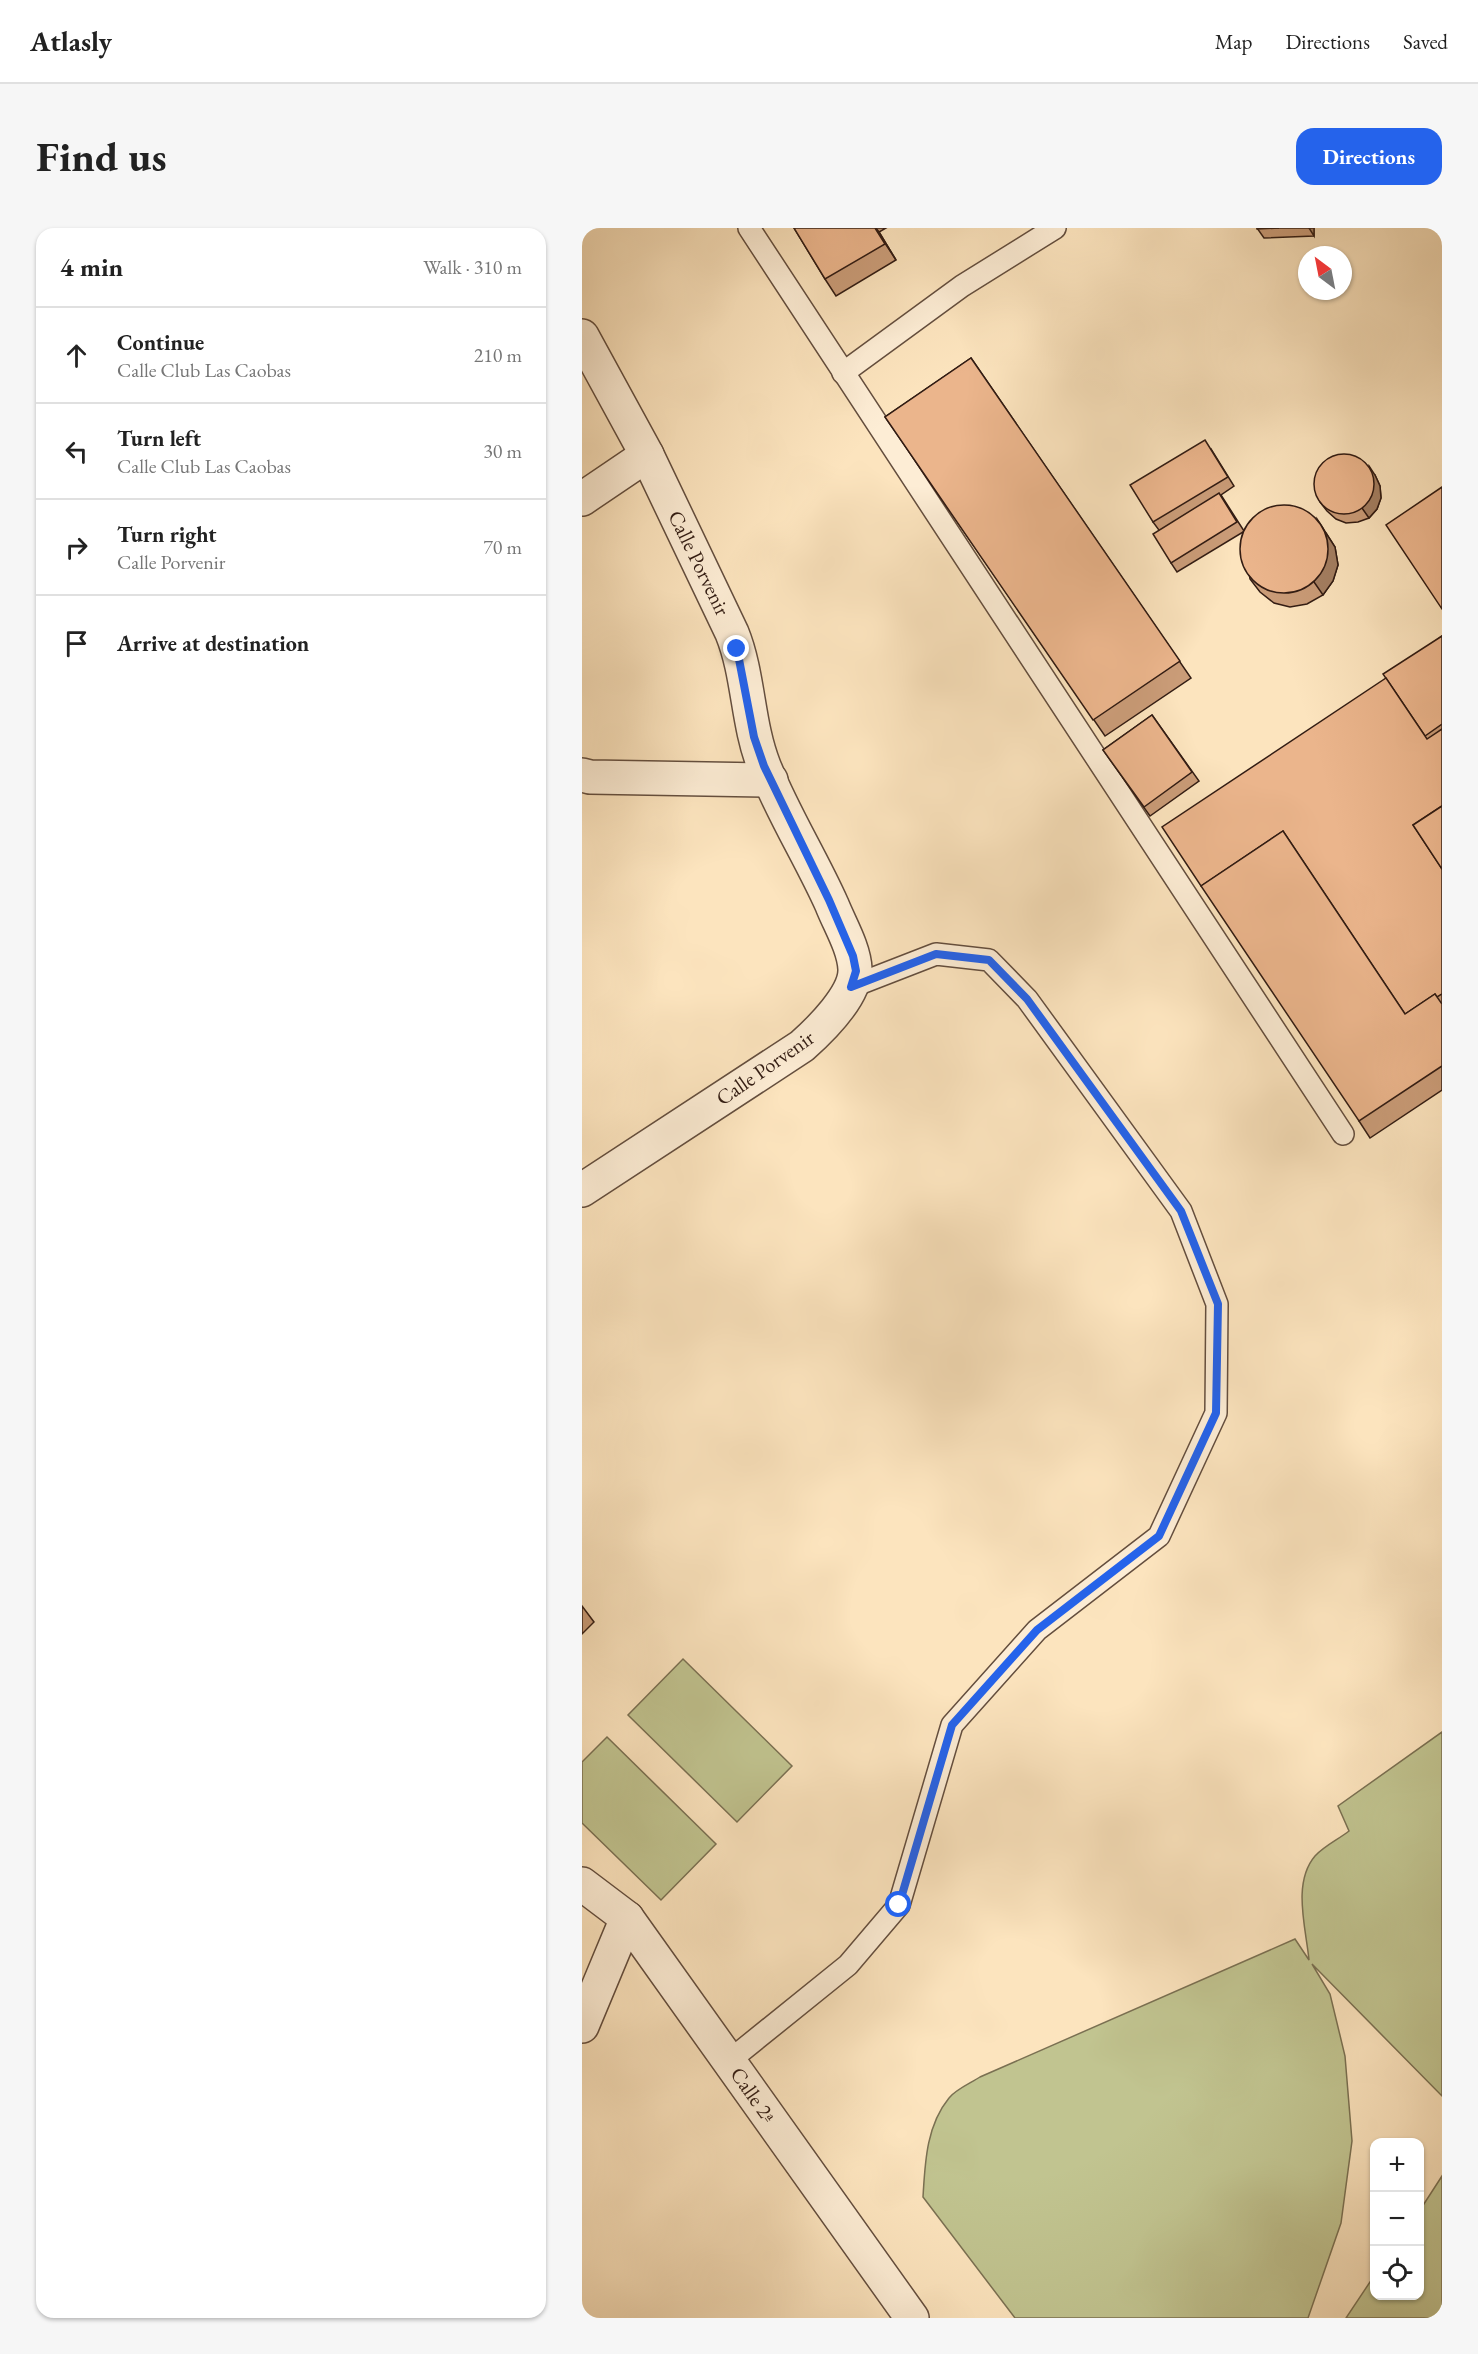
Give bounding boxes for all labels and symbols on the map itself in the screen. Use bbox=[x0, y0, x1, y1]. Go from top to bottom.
north arrow bbox=[1298, 246, 1352, 300]
street label: Calle Porvenir bbox=[662, 506, 737, 620]
route end bbox=[723, 635, 749, 661]
street label: Calle Porvenir bbox=[710, 1024, 819, 1111]
route start bbox=[885, 1891, 911, 1917]
street label: Calle 2ª bbox=[724, 2061, 782, 2128]

